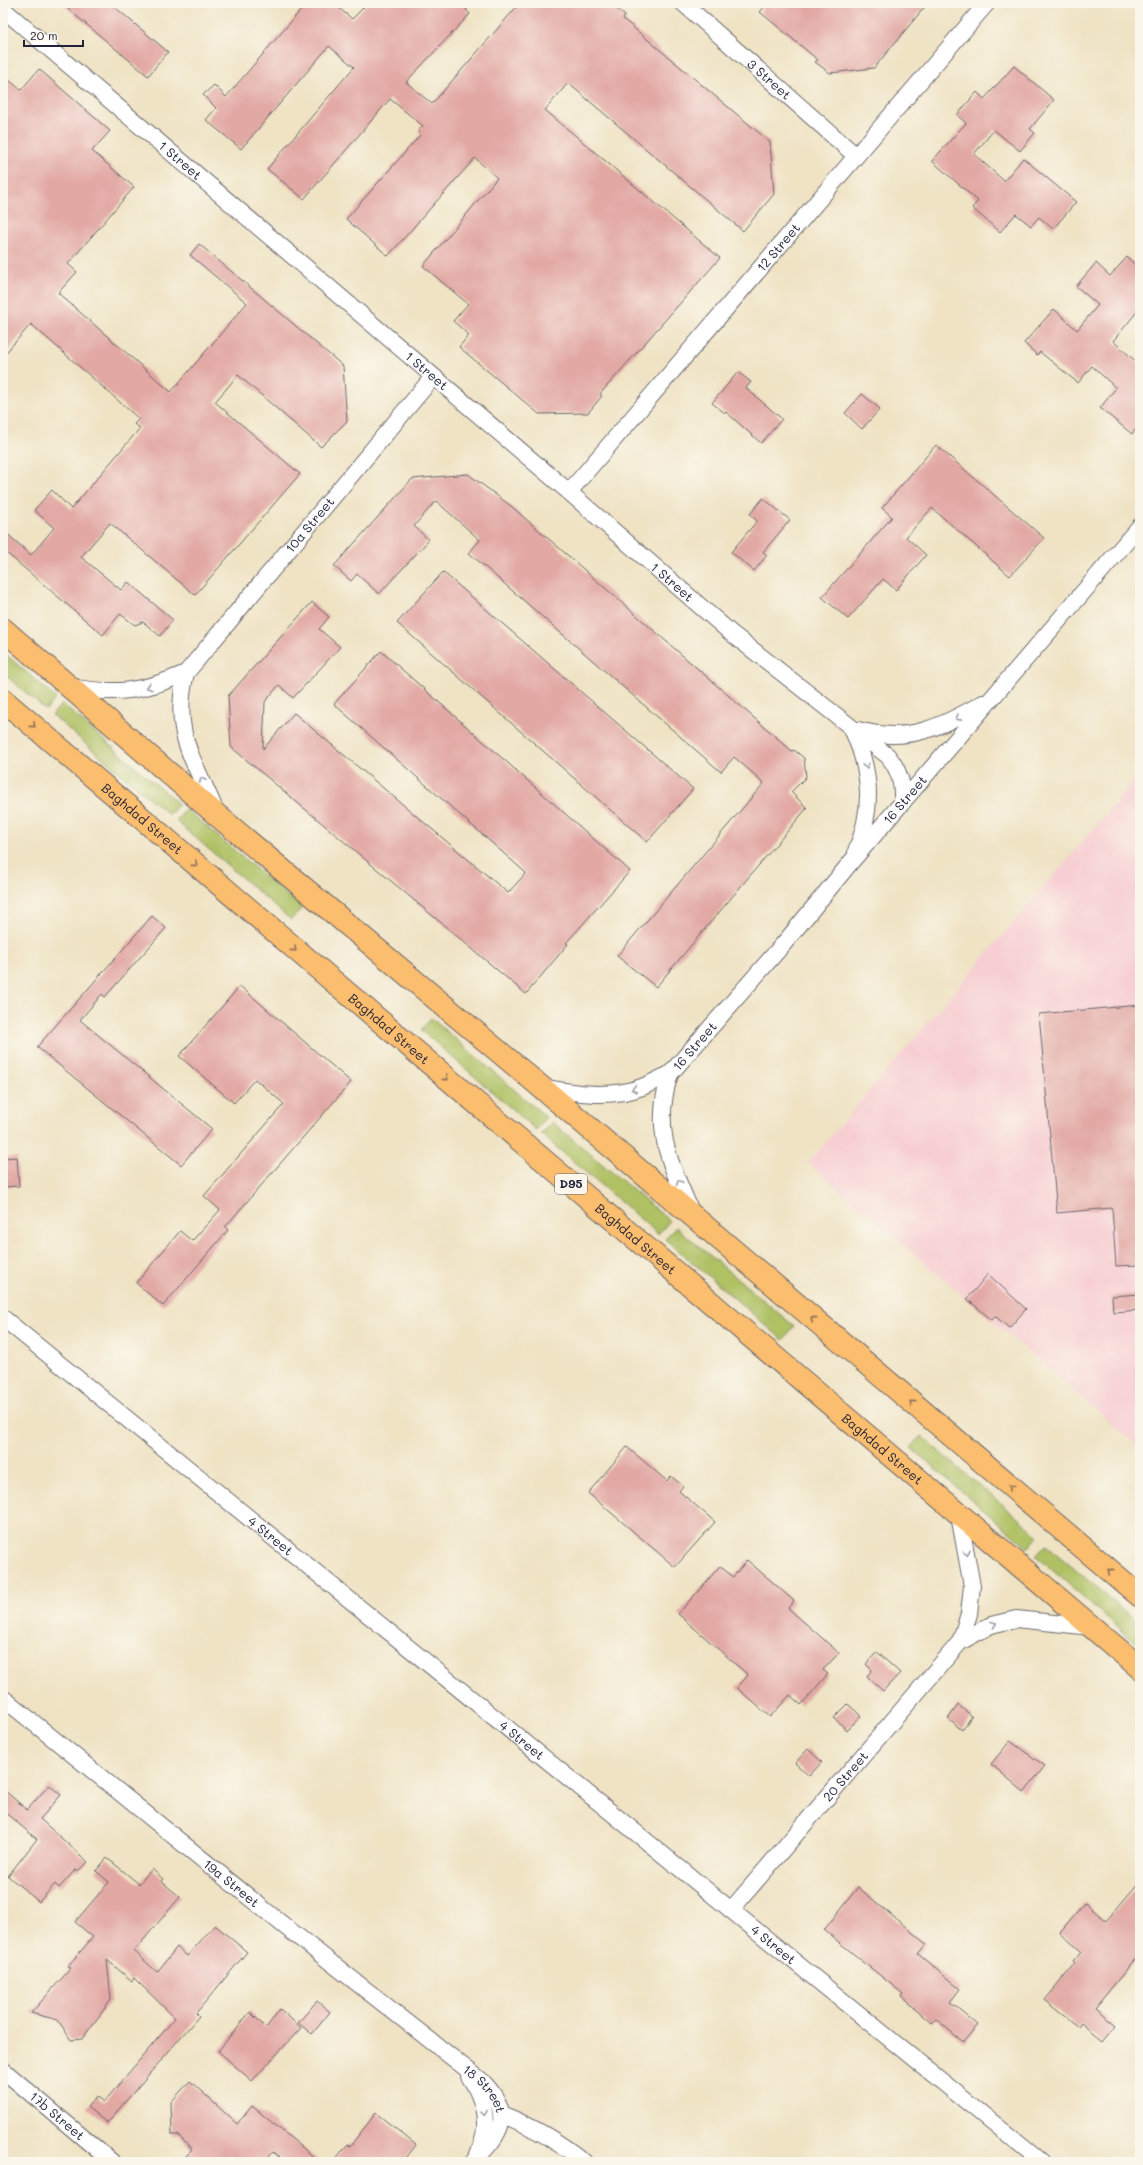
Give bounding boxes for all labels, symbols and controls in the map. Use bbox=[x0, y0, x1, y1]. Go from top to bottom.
scale bar bbox=[24, 22, 83, 48]
text: 20 m bbox=[30, 27, 58, 43]
street label: 3 Street bbox=[744, 55, 795, 103]
street label: 1 Street bbox=[155, 137, 206, 183]
street label: 12 Street bbox=[752, 219, 804, 275]
street label: 1 Street bbox=[402, 347, 452, 394]
street label: 10a Street bbox=[281, 493, 338, 556]
street label: 1 Street bbox=[648, 558, 698, 605]
one-way arrow bbox=[146, 682, 153, 691]
one-way arrow bbox=[954, 713, 962, 720]
one-way arrow bbox=[28, 720, 35, 727]
one-way arrow bbox=[861, 762, 869, 769]
street label: 16 Street bbox=[879, 771, 930, 827]
one-way arrow bbox=[199, 777, 207, 784]
street label: Baghdad Street bbox=[99, 779, 187, 858]
one-way arrow bbox=[190, 860, 198, 867]
one-way arrow bbox=[289, 944, 296, 951]
street label: Baghdad Street bbox=[345, 989, 434, 1068]
street label: 16 Street bbox=[668, 1018, 720, 1074]
one-way arrow bbox=[441, 1074, 449, 1081]
one-way arrow bbox=[631, 1084, 637, 1092]
road number: D95 bbox=[555, 1174, 587, 1194]
one-way arrow bbox=[676, 1179, 684, 1186]
street label: Baghdad Street bbox=[592, 1199, 680, 1278]
one-way arrow bbox=[810, 1316, 817, 1323]
one-way arrow bbox=[909, 1401, 916, 1408]
street label: Baghdad Street bbox=[839, 1409, 927, 1488]
one-way arrow bbox=[1008, 1485, 1016, 1492]
street label: 4 Street bbox=[245, 1512, 297, 1559]
one-way arrow bbox=[963, 1550, 971, 1556]
one-way arrow bbox=[1108, 1569, 1115, 1576]
one-way arrow bbox=[991, 1621, 998, 1629]
street label: 4 Street bbox=[496, 1716, 549, 1763]
street label: 20 Street bbox=[819, 1747, 871, 1805]
street label: 19a Street bbox=[200, 1855, 263, 1911]
street label: 4 Street bbox=[748, 1921, 800, 1968]
street label: 18 Street bbox=[460, 2060, 510, 2115]
street label: 17b Street bbox=[27, 2087, 89, 2144]
one-way arrow bbox=[479, 2109, 488, 2116]

